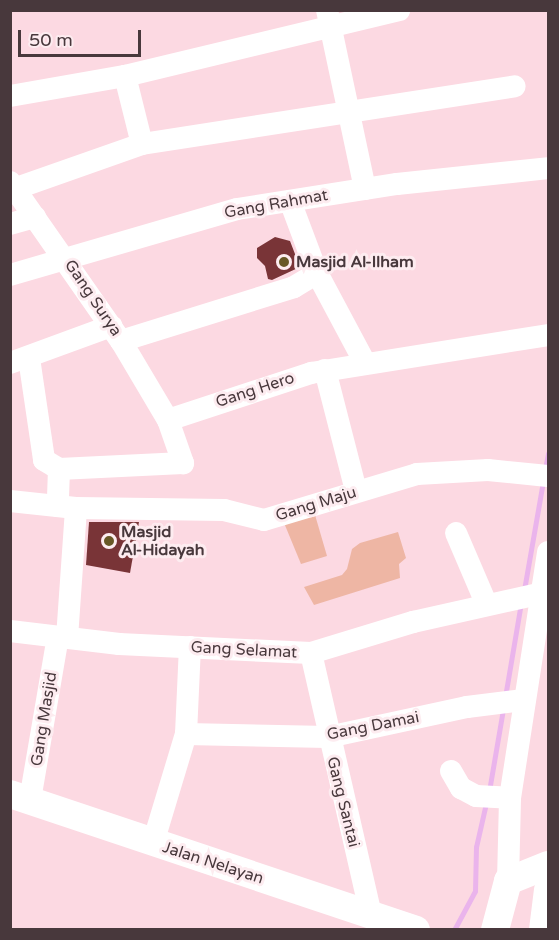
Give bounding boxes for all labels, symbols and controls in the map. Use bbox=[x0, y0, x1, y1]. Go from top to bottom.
scale bar bbox=[21, 18, 144, 56]
text: 50 m bbox=[29, 29, 73, 51]
street label: Gang Rahmat bbox=[223, 185, 329, 223]
place label: Masjid Al-Ilham bbox=[296, 252, 414, 272]
marker: Masjid Al-Ilham bbox=[277, 255, 291, 269]
street label: Gang Surya bbox=[60, 256, 126, 340]
street label: Gang Hero bbox=[213, 368, 297, 412]
street label: Gang Maju bbox=[273, 483, 359, 525]
place label: Masjid Al-Hidayah bbox=[121, 522, 204, 560]
marker: Masjid Al-Hidayah bbox=[102, 534, 116, 548]
street label: Gang Selamat bbox=[190, 638, 298, 662]
street label: Gang Masjid bbox=[27, 670, 61, 768]
street label: Gang Damai bbox=[325, 708, 421, 744]
street label: Gang Santai bbox=[322, 755, 364, 849]
street label: Jalan Nelayan bbox=[160, 838, 266, 888]

